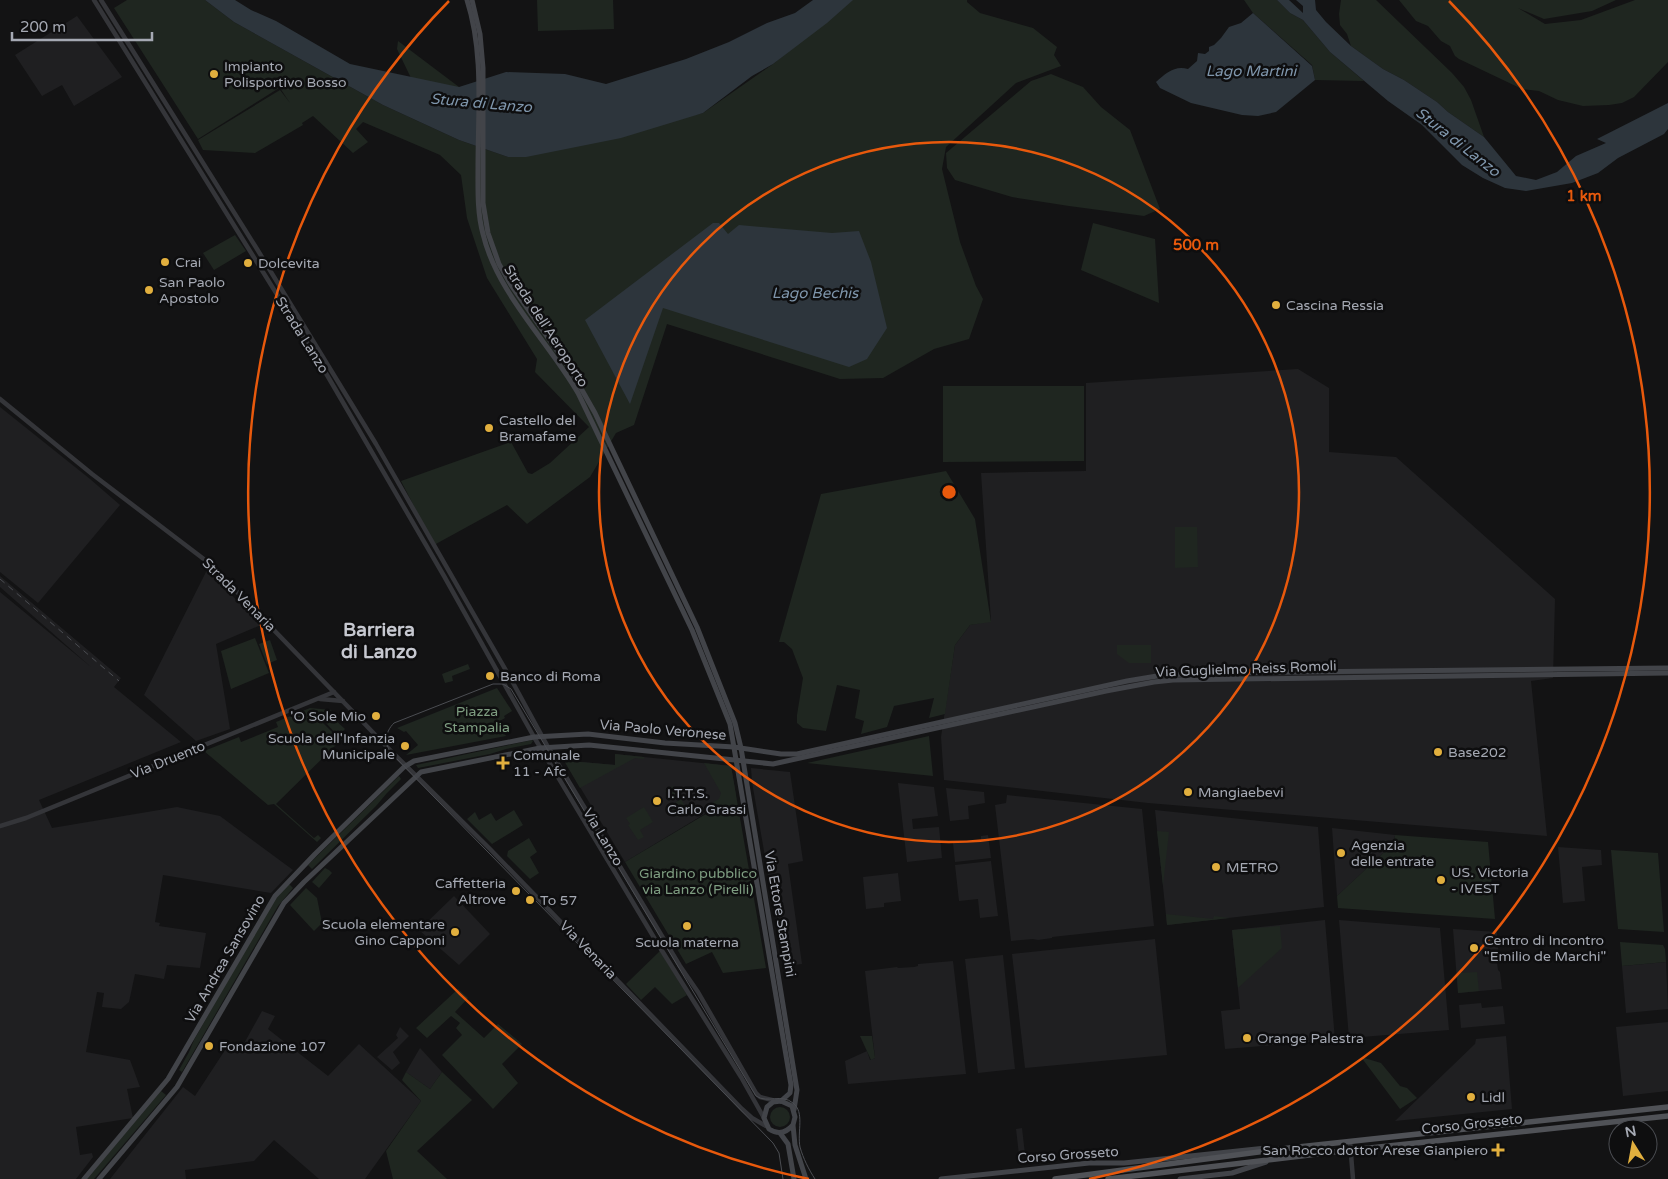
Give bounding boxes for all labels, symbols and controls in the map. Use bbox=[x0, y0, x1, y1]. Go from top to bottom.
scale bar bbox=[12, 10, 152, 42]
text: 200 m bbox=[20, 18, 66, 36]
place label: Impianto Polisportivo Bosso bbox=[224, 58, 347, 91]
water label: Lago Martini bbox=[1206, 62, 1299, 80]
marker: Impianto Polisportivo Bosso bbox=[208, 68, 220, 80]
water label: Stura di Lanzo bbox=[430, 90, 533, 116]
water label: Stura di Lanzo bbox=[1412, 104, 1504, 181]
text: 1 km bbox=[1566, 187, 1602, 205]
text: 500 m bbox=[1173, 236, 1219, 254]
place label: Crai bbox=[175, 254, 201, 271]
place label: Dolcevita bbox=[258, 255, 320, 272]
marker: Crai bbox=[159, 256, 171, 268]
marker: Dolcevita bbox=[242, 257, 254, 269]
street label: Strada dell'Aeroporto bbox=[500, 262, 592, 390]
place label: San Paolo Apostolo bbox=[159, 274, 225, 307]
marker: San Paolo Apostolo bbox=[143, 284, 155, 296]
water label: Lago Bechis bbox=[772, 284, 860, 302]
street label: Strada Lanzo bbox=[272, 294, 332, 376]
place label: Cascina Ressia bbox=[1286, 297, 1384, 314]
marker: Cascina Ressia bbox=[1270, 299, 1282, 311]
place label: Castello del Bramafame bbox=[499, 412, 576, 445]
marker: Castello del Bramafame bbox=[483, 422, 495, 434]
centre of rings bbox=[940, 483, 958, 501]
street label: Strada Venaria bbox=[199, 555, 279, 635]
district label: Barriera di Lanzo bbox=[341, 619, 417, 663]
street label: Via Guglielmo Reiss Romoli bbox=[1155, 657, 1337, 681]
place label: Banco di Roma bbox=[500, 668, 601, 685]
marker: Banco di Roma bbox=[484, 670, 496, 682]
park label: Piazza Stampalia bbox=[444, 703, 510, 736]
place label: 'O Sole Mio bbox=[290, 708, 366, 725]
marker: 'O Sole Mio bbox=[370, 710, 382, 722]
street label: Via Paolo Veronese bbox=[599, 716, 727, 744]
place label: Scuola dell'Infanzia Municipale bbox=[268, 730, 395, 763]
street label: Via Druento bbox=[128, 737, 208, 783]
marker: Scuola dell'Infanzia Municipale bbox=[399, 740, 411, 752]
place label: Base202 bbox=[1448, 744, 1507, 761]
marker: Base202 bbox=[1432, 746, 1444, 758]
place label: Comunale 11 - Afc bbox=[513, 747, 580, 780]
marker: Comunale 11 - Afc bbox=[497, 757, 509, 769]
place label: Mangiaebevi bbox=[1198, 784, 1284, 801]
place label: I.T.T.S. Carlo Grassi bbox=[667, 785, 746, 818]
marker: Mangiaebevi bbox=[1182, 786, 1194, 798]
marker: I.T.T.S. Carlo Grassi bbox=[651, 795, 663, 807]
street label: Via Lanzo bbox=[579, 805, 627, 869]
place label: Agenzia delle entrate bbox=[1351, 837, 1434, 870]
marker: Agenzia delle entrate bbox=[1335, 847, 1347, 859]
street label: Via Ettore Stampini bbox=[761, 850, 799, 978]
place label: METRO bbox=[1226, 859, 1278, 876]
marker: METRO bbox=[1210, 861, 1222, 873]
place label: US. Victoria - IVEST bbox=[1451, 864, 1529, 897]
park label: Giardino pubblico via Lanzo (Pirelli) bbox=[639, 865, 757, 898]
marker: US. Victoria - IVEST bbox=[1435, 874, 1447, 886]
place label: Caffetteria Altrove bbox=[435, 875, 506, 908]
marker: Caffetteria Altrove bbox=[510, 885, 522, 897]
street label: Via Andrea Sansovino bbox=[181, 892, 269, 1026]
place label: To 57 bbox=[540, 892, 577, 909]
marker: To 57 bbox=[524, 894, 536, 906]
place label: Scuola elementare Gino Capponi bbox=[322, 916, 445, 949]
street label: Via Venaria bbox=[556, 917, 620, 983]
marker: Scuola materna bbox=[681, 920, 693, 932]
marker: Scuola elementare Gino Capponi bbox=[449, 926, 461, 938]
place label: Centro di Incontro "Emilio de Marchi" bbox=[1484, 932, 1606, 965]
place label: Scuola materna bbox=[635, 934, 739, 951]
marker: Centro di Incontro "Emilio de Marchi" bbox=[1468, 942, 1480, 954]
place label: Orange Palestra bbox=[1257, 1030, 1364, 1047]
marker: Orange Palestra bbox=[1241, 1032, 1253, 1044]
place label: Fondazione 107 bbox=[219, 1038, 326, 1055]
marker: Fondazione 107 bbox=[203, 1040, 215, 1052]
place label: Lidl bbox=[1481, 1089, 1505, 1106]
marker: Lidl bbox=[1465, 1091, 1477, 1103]
street label: Corso Grosseto bbox=[1421, 1110, 1523, 1138]
north arrow bbox=[1608, 1119, 1658, 1169]
text: N bbox=[1623, 1122, 1638, 1141]
place label: San Rocco dottor Arese Gianpiero bbox=[1262, 1142, 1488, 1159]
street label: Corso Grosseto bbox=[1017, 1143, 1119, 1167]
marker: San Rocco dottor Arese Gianpiero bbox=[1492, 1144, 1504, 1156]

